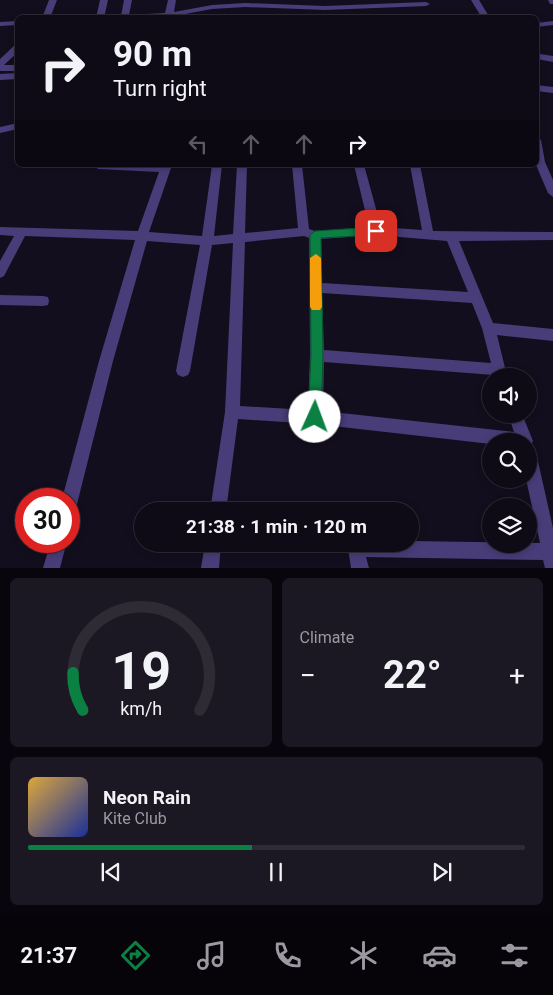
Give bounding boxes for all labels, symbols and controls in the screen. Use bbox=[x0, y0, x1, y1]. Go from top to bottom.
text: 90 m bbox=[113, 34, 192, 75]
icon: right bbox=[30, 35, 95, 100]
text: Turn right bbox=[113, 76, 207, 101]
icon: left bbox=[184, 130, 212, 158]
icon: ahead bbox=[237, 130, 265, 158]
icon: ahead bbox=[290, 130, 318, 158]
icon: right bbox=[343, 130, 371, 158]
pin bbox=[355, 210, 397, 252]
icon: arrive bbox=[362, 217, 390, 245]
map controls bbox=[482, 368, 537, 553]
button: sound bbox=[482, 368, 537, 423]
position arrow bbox=[288, 390, 340, 442]
button: search bbox=[482, 433, 537, 488]
speed limit sign: 30 bbox=[15, 488, 80, 553]
button: layers bbox=[482, 498, 537, 553]
text: 21:38 · 1 min · 120 m bbox=[186, 515, 367, 538]
text: Climate bbox=[300, 628, 354, 647]
text: 19 bbox=[111, 641, 171, 702]
text: 22° bbox=[383, 653, 442, 697]
text: − bbox=[300, 659, 316, 692]
text: + bbox=[509, 659, 525, 692]
text: km/h bbox=[120, 698, 162, 719]
text: Neon Rain bbox=[103, 786, 191, 809]
text: Kite Club bbox=[103, 809, 167, 828]
icon: previous bbox=[97, 858, 125, 886]
icon: pause bbox=[262, 858, 290, 886]
icon: next bbox=[428, 858, 456, 886]
icon: directions bbox=[118, 938, 153, 973]
icon: music bbox=[194, 938, 229, 973]
icon: phone bbox=[270, 938, 305, 973]
icon: climate bbox=[346, 938, 381, 973]
icon: car bbox=[422, 938, 457, 973]
icon: filters bbox=[497, 938, 532, 973]
text: 21:37 bbox=[20, 943, 77, 968]

